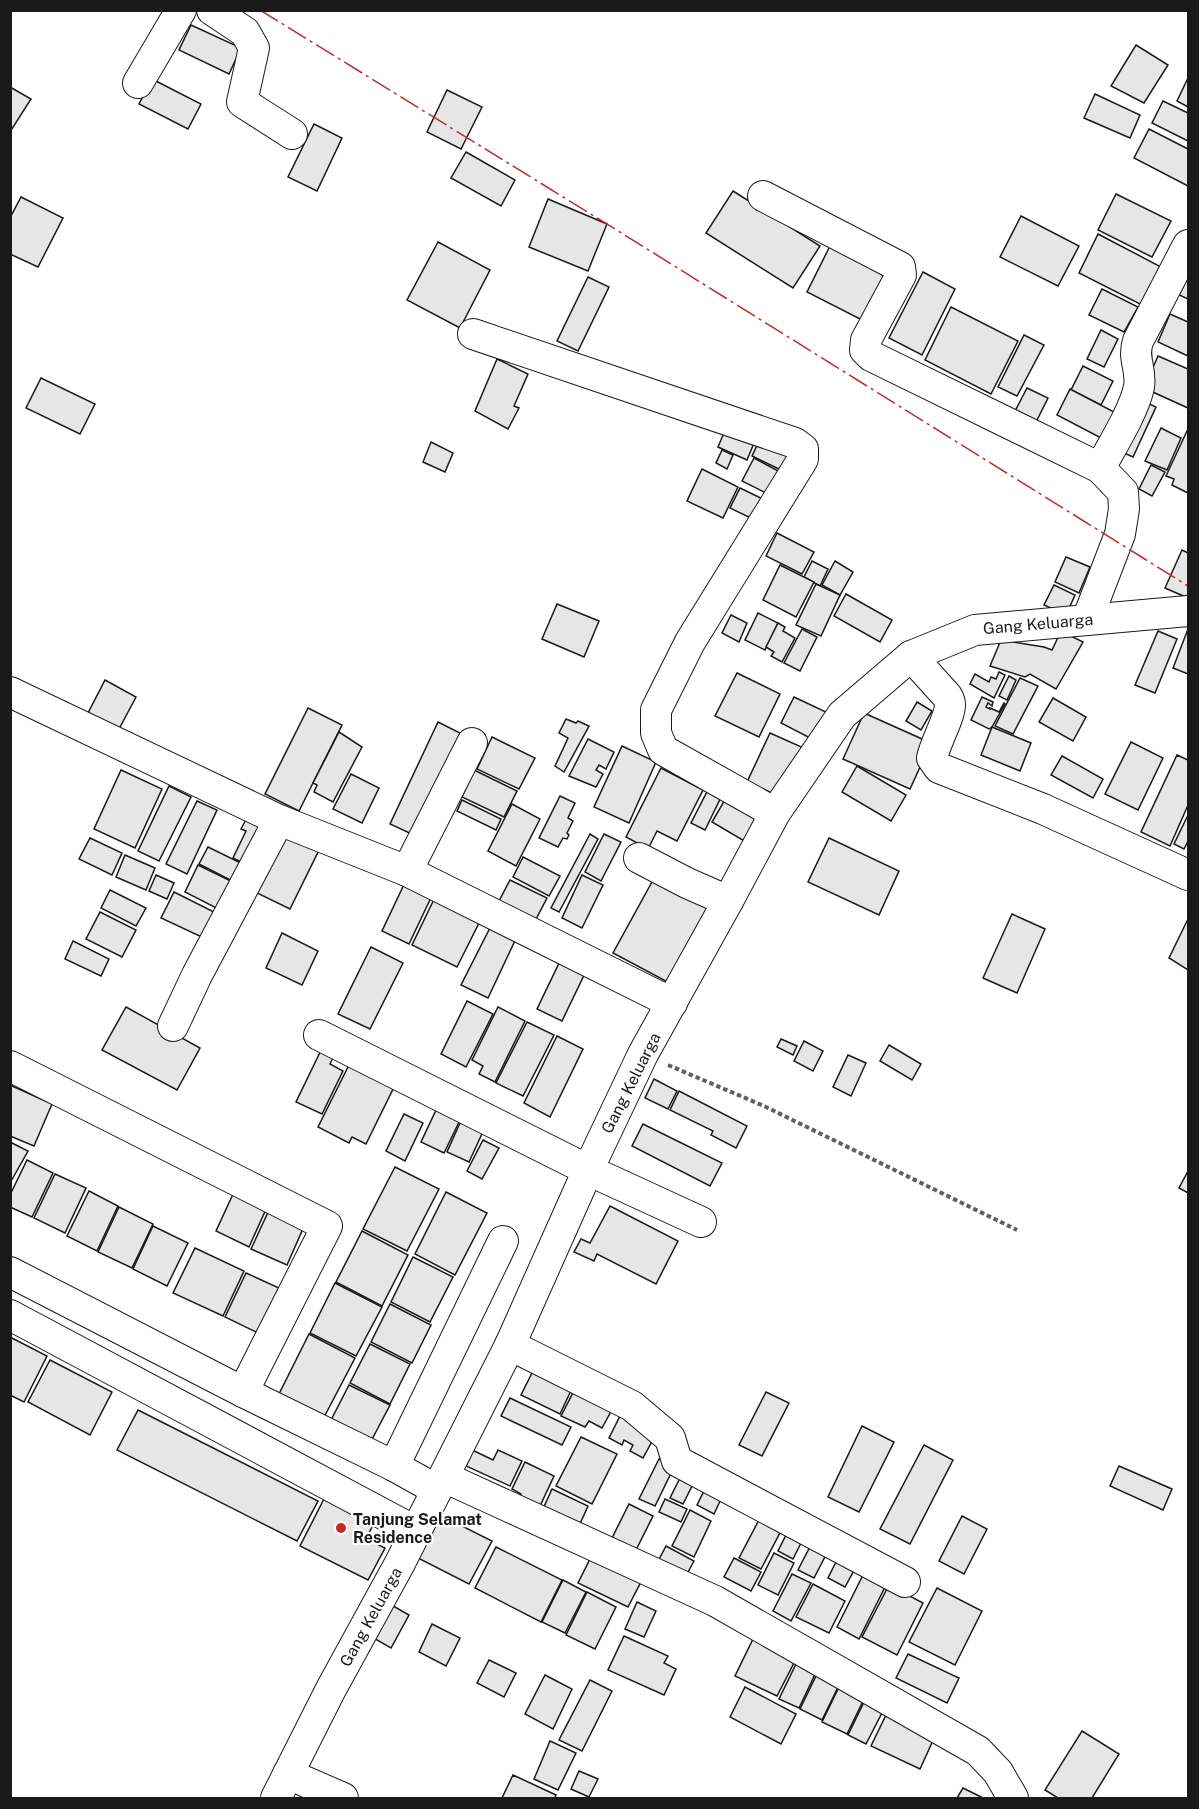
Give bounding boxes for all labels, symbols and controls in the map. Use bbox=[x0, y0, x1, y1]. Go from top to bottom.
street label: Gang Keluarga bbox=[982, 610, 1094, 638]
street label: Gang Keluarga bbox=[597, 1029, 665, 1137]
place label: Tanjung Selamat Residence bbox=[353, 1510, 482, 1547]
marker: Tanjung Selamat Residence bbox=[334, 1521, 348, 1535]
street label: Gang Keluarga bbox=[336, 1564, 406, 1670]

